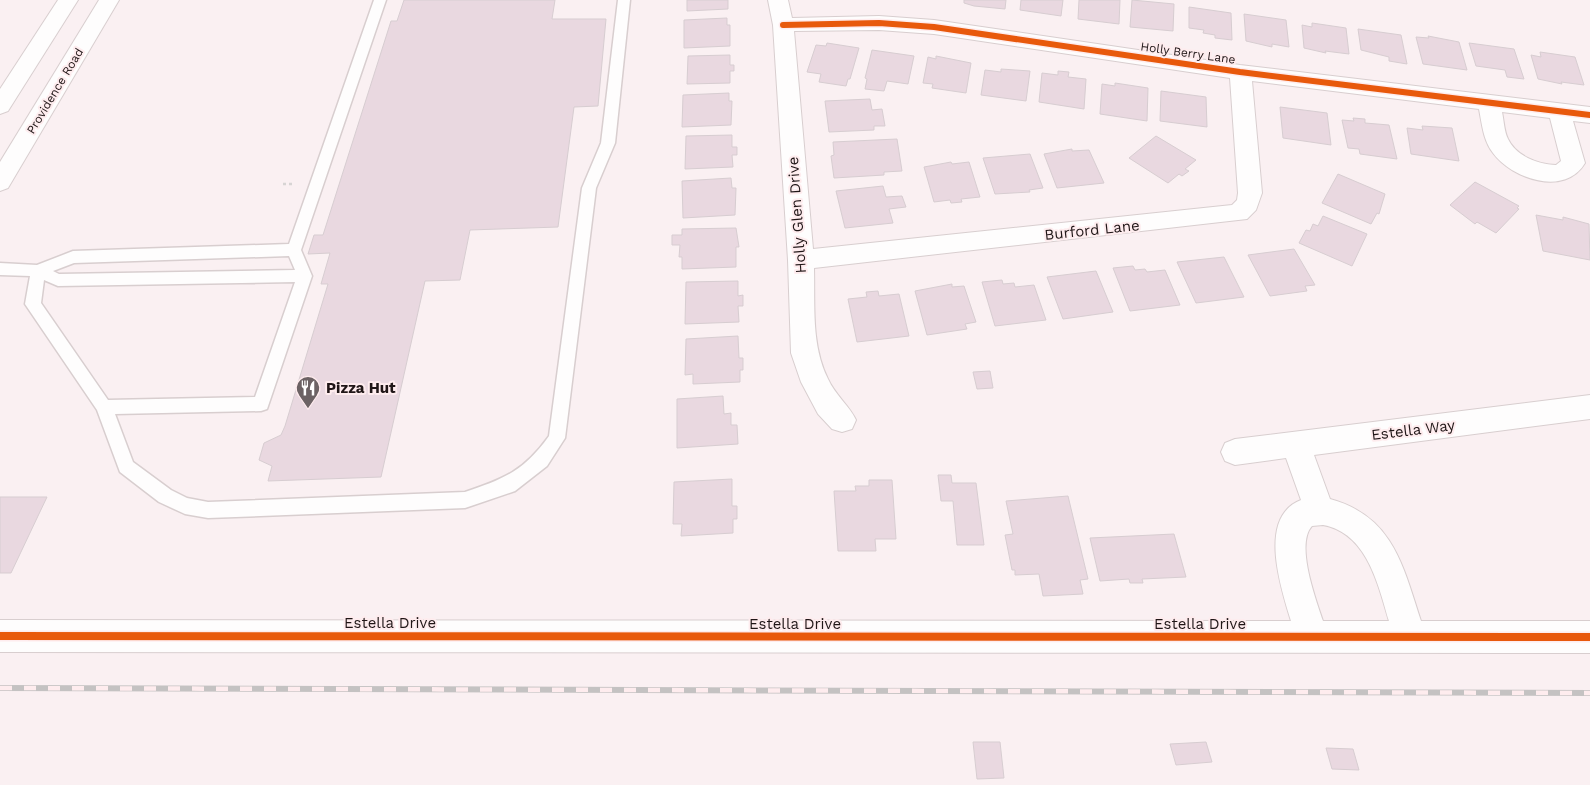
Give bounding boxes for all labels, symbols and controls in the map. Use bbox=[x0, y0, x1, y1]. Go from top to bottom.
street label: Holly Berry Lane bbox=[1140, 39, 1236, 67]
street label: Providence Road bbox=[24, 46, 86, 136]
street label: Holly Glen Drive bbox=[784, 156, 810, 274]
street label: Burford Lane bbox=[1043, 216, 1141, 244]
restaurant icon: Pizza Hut bbox=[295, 375, 321, 409]
place label: Pizza Hut bbox=[326, 379, 396, 397]
street label: Estella Way bbox=[1370, 416, 1456, 444]
street label: Estella Drive bbox=[344, 614, 436, 632]
street label: Estella Drive bbox=[749, 615, 841, 633]
street label: Estella Drive bbox=[1154, 615, 1246, 633]

